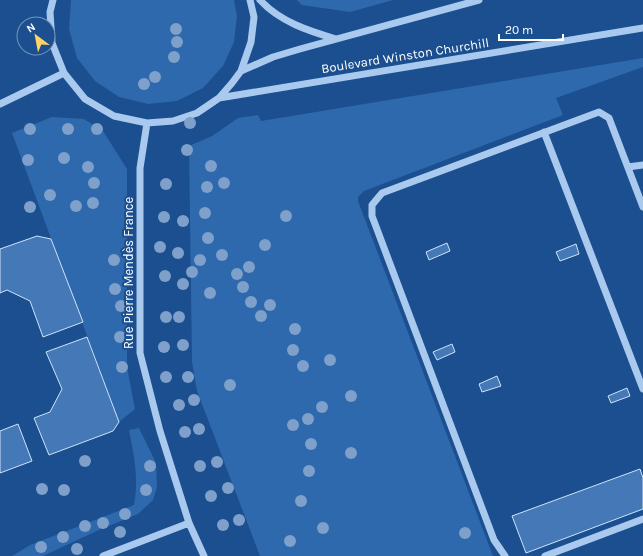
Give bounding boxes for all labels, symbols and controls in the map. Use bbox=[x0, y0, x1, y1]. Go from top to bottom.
north arrow bbox=[16, 16, 56, 56]
scale bar bbox=[499, 16, 563, 42]
text: N bbox=[24, 20, 38, 36]
text: 20 m bbox=[505, 23, 533, 37]
street label: Boulevard Winston Churchill bbox=[320, 35, 490, 76]
street label: Rue Pierre Mendès France bbox=[121, 197, 136, 349]

